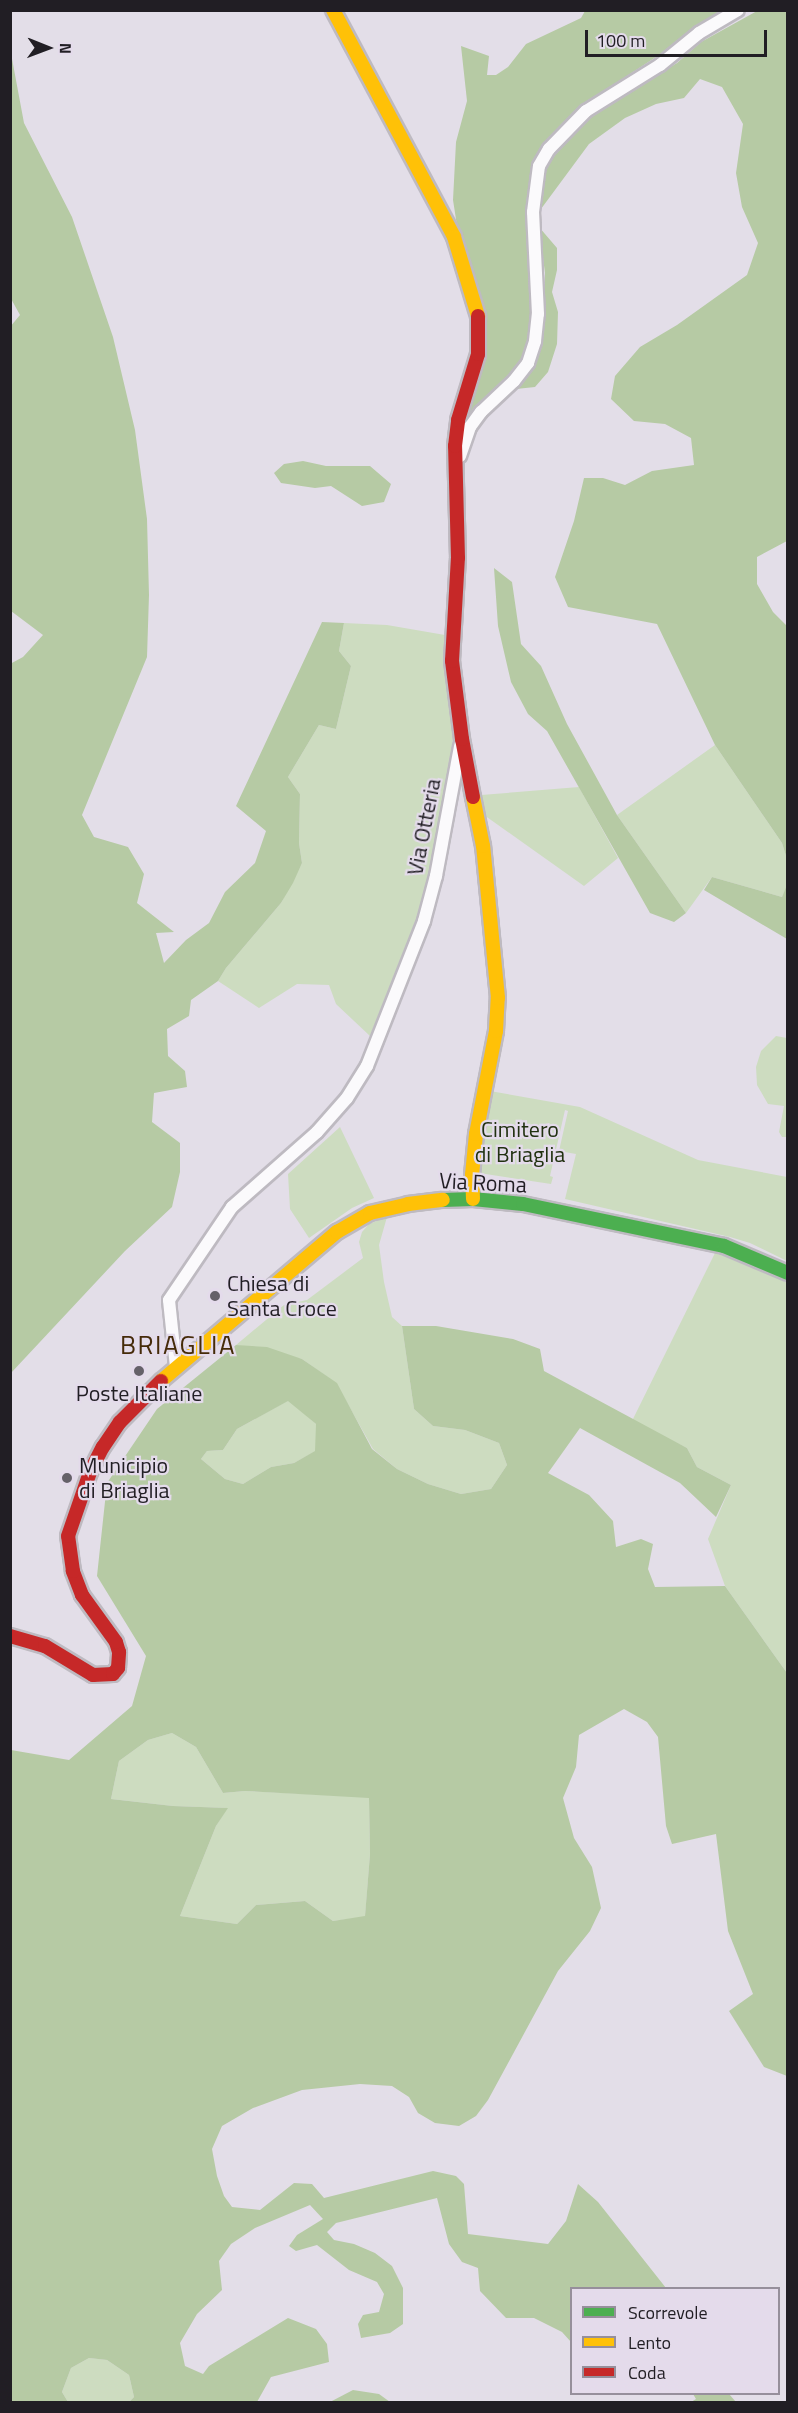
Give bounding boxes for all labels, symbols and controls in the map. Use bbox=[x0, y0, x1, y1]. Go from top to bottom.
north arrow bbox=[18, 18, 78, 78]
scale bar bbox=[588, 18, 770, 56]
text: 100 m bbox=[596, 27, 645, 54]
text: N bbox=[54, 43, 78, 54]
street label: Via Otteria bbox=[402, 776, 446, 878]
park label: Cimitero di Briaglia bbox=[475, 1116, 565, 1168]
street label: Via Roma bbox=[438, 1168, 528, 1198]
place label: Chiesa di Santa Croce bbox=[227, 1270, 337, 1322]
marker: Chiesa di Santa Croce bbox=[208, 1289, 222, 1303]
district label: BRIAGLIA bbox=[120, 1329, 236, 1361]
marker: Poste Italiane bbox=[132, 1364, 146, 1378]
place label: Poste Italiane bbox=[76, 1381, 202, 1407]
place label: Municipio di Briaglia bbox=[79, 1452, 170, 1504]
marker: Municipio di Briaglia bbox=[60, 1471, 74, 1485]
legend bbox=[570, 2287, 780, 2395]
text: Scorrevole bbox=[628, 2299, 707, 2326]
text: Lento bbox=[628, 2329, 671, 2356]
text: Coda bbox=[628, 2359, 666, 2386]

